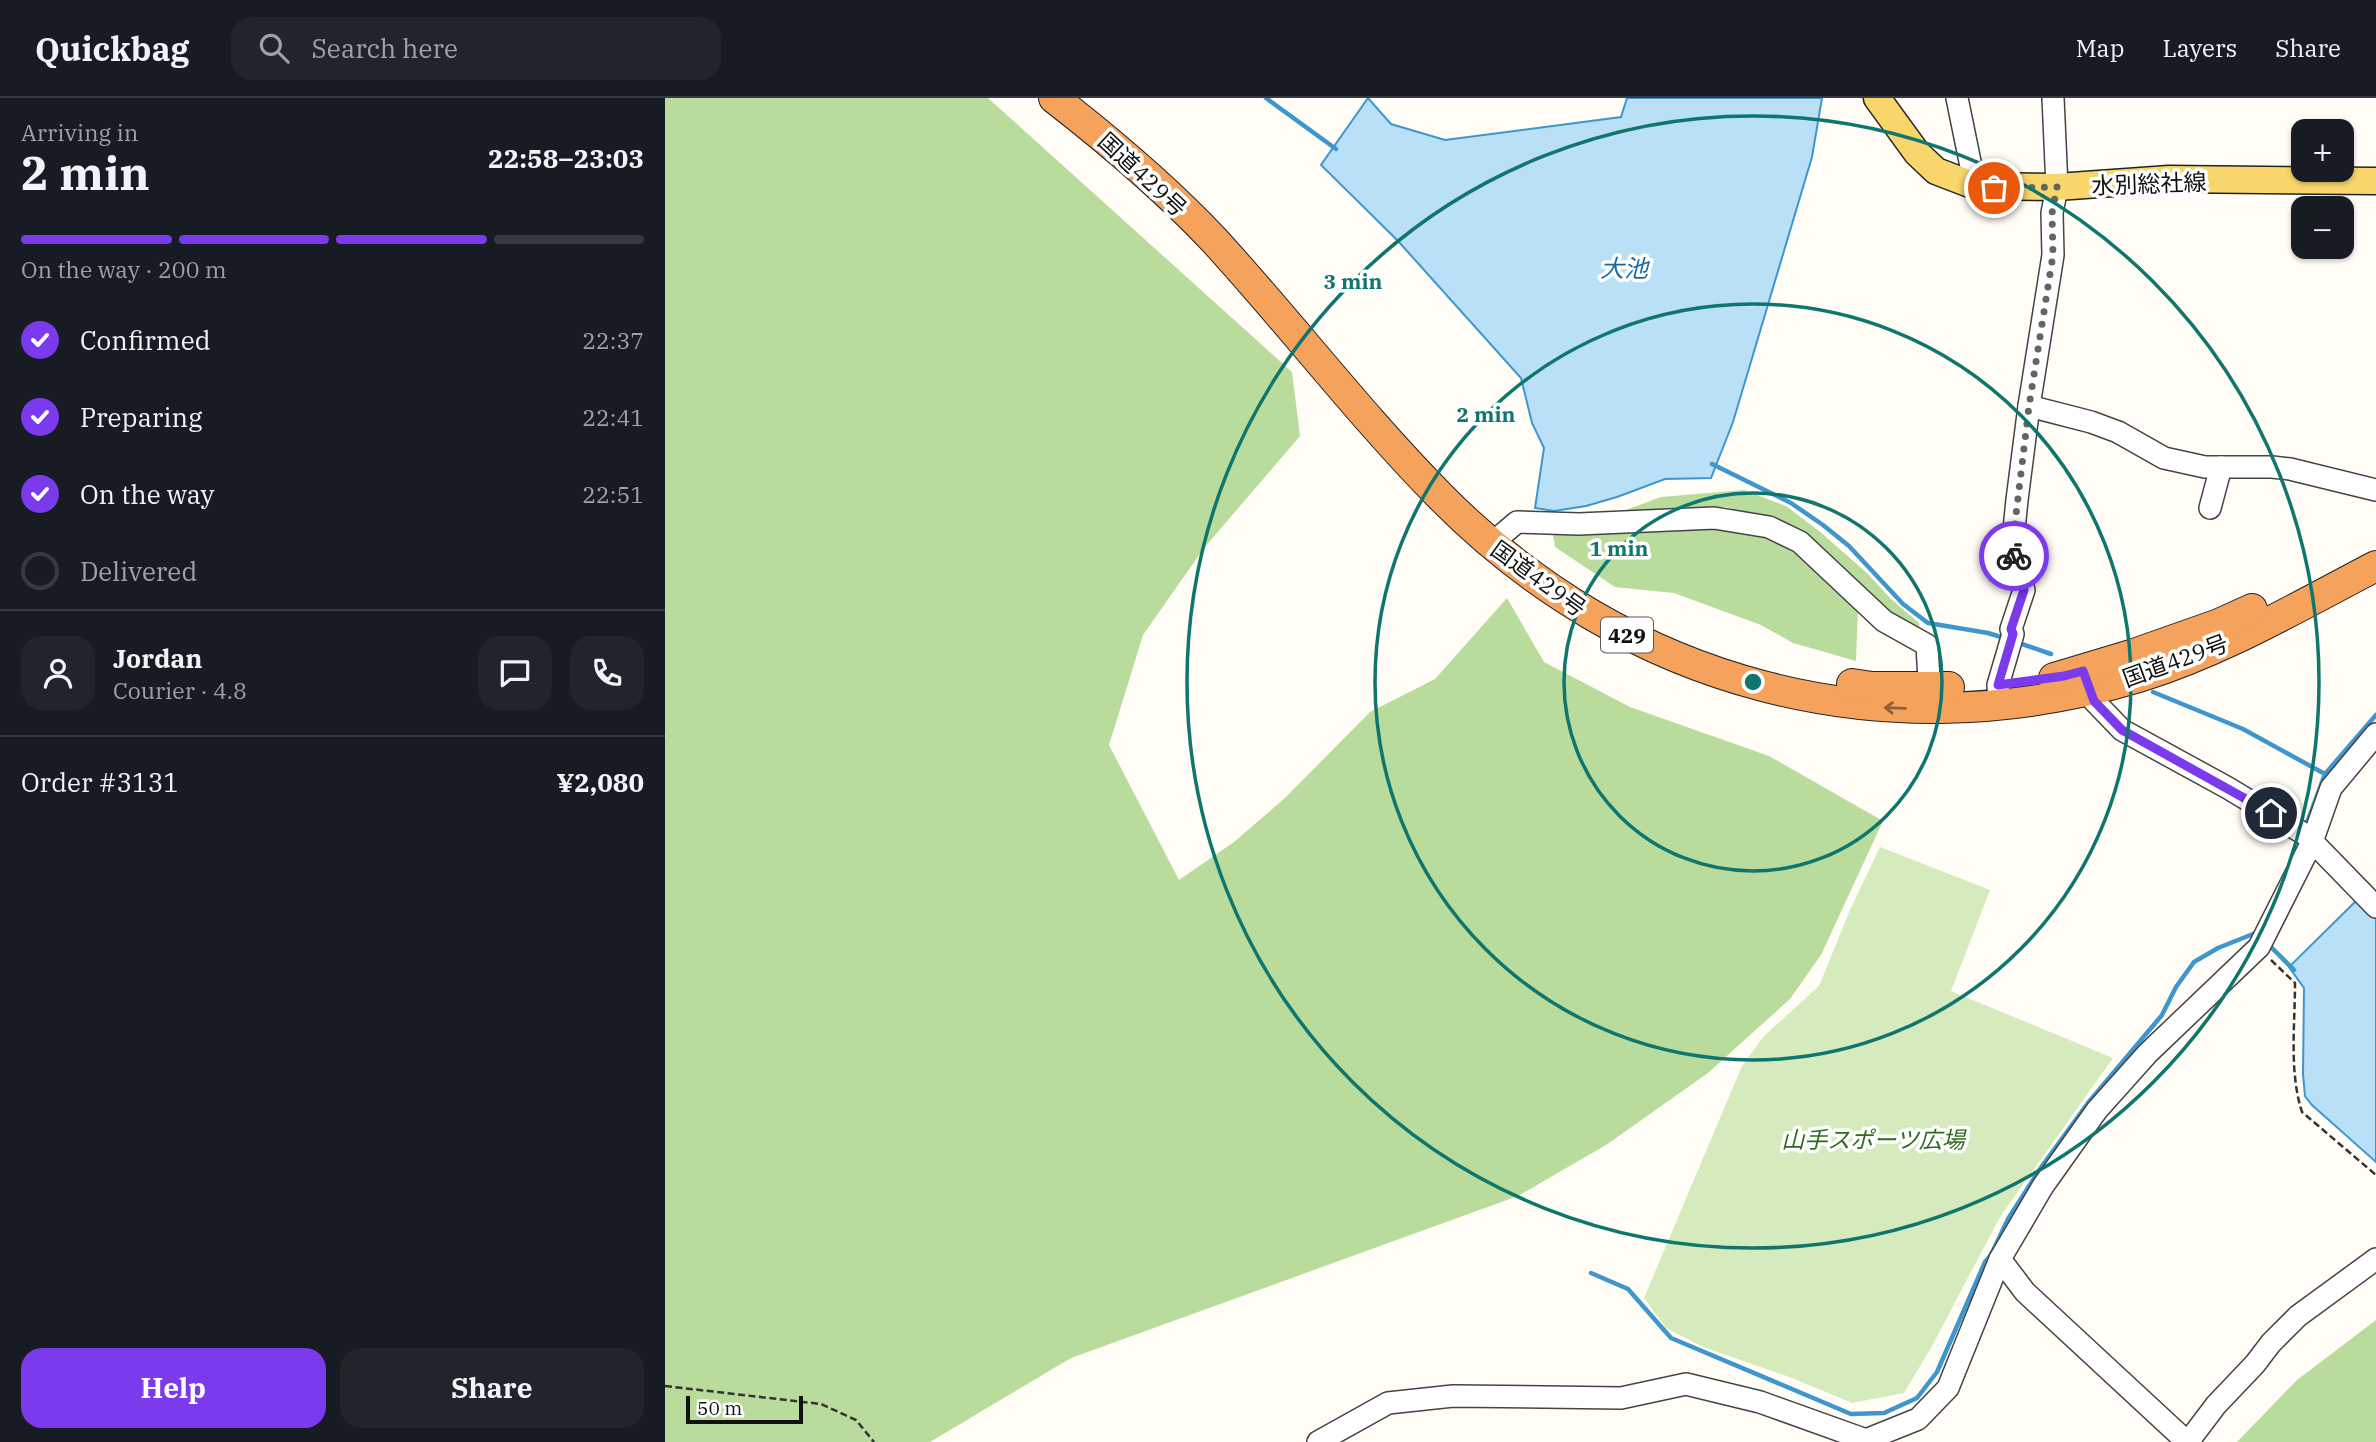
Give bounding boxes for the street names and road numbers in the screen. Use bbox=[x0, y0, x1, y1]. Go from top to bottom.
street label: 国道429号 bbox=[1092, 125, 1194, 223]
street label: 水別総社線 bbox=[2091, 166, 2207, 200]
street label: 国道429号 bbox=[1486, 533, 1592, 623]
road number: 429 bbox=[1601, 618, 1653, 652]
street label: 国道429号 bbox=[2118, 627, 2232, 693]

